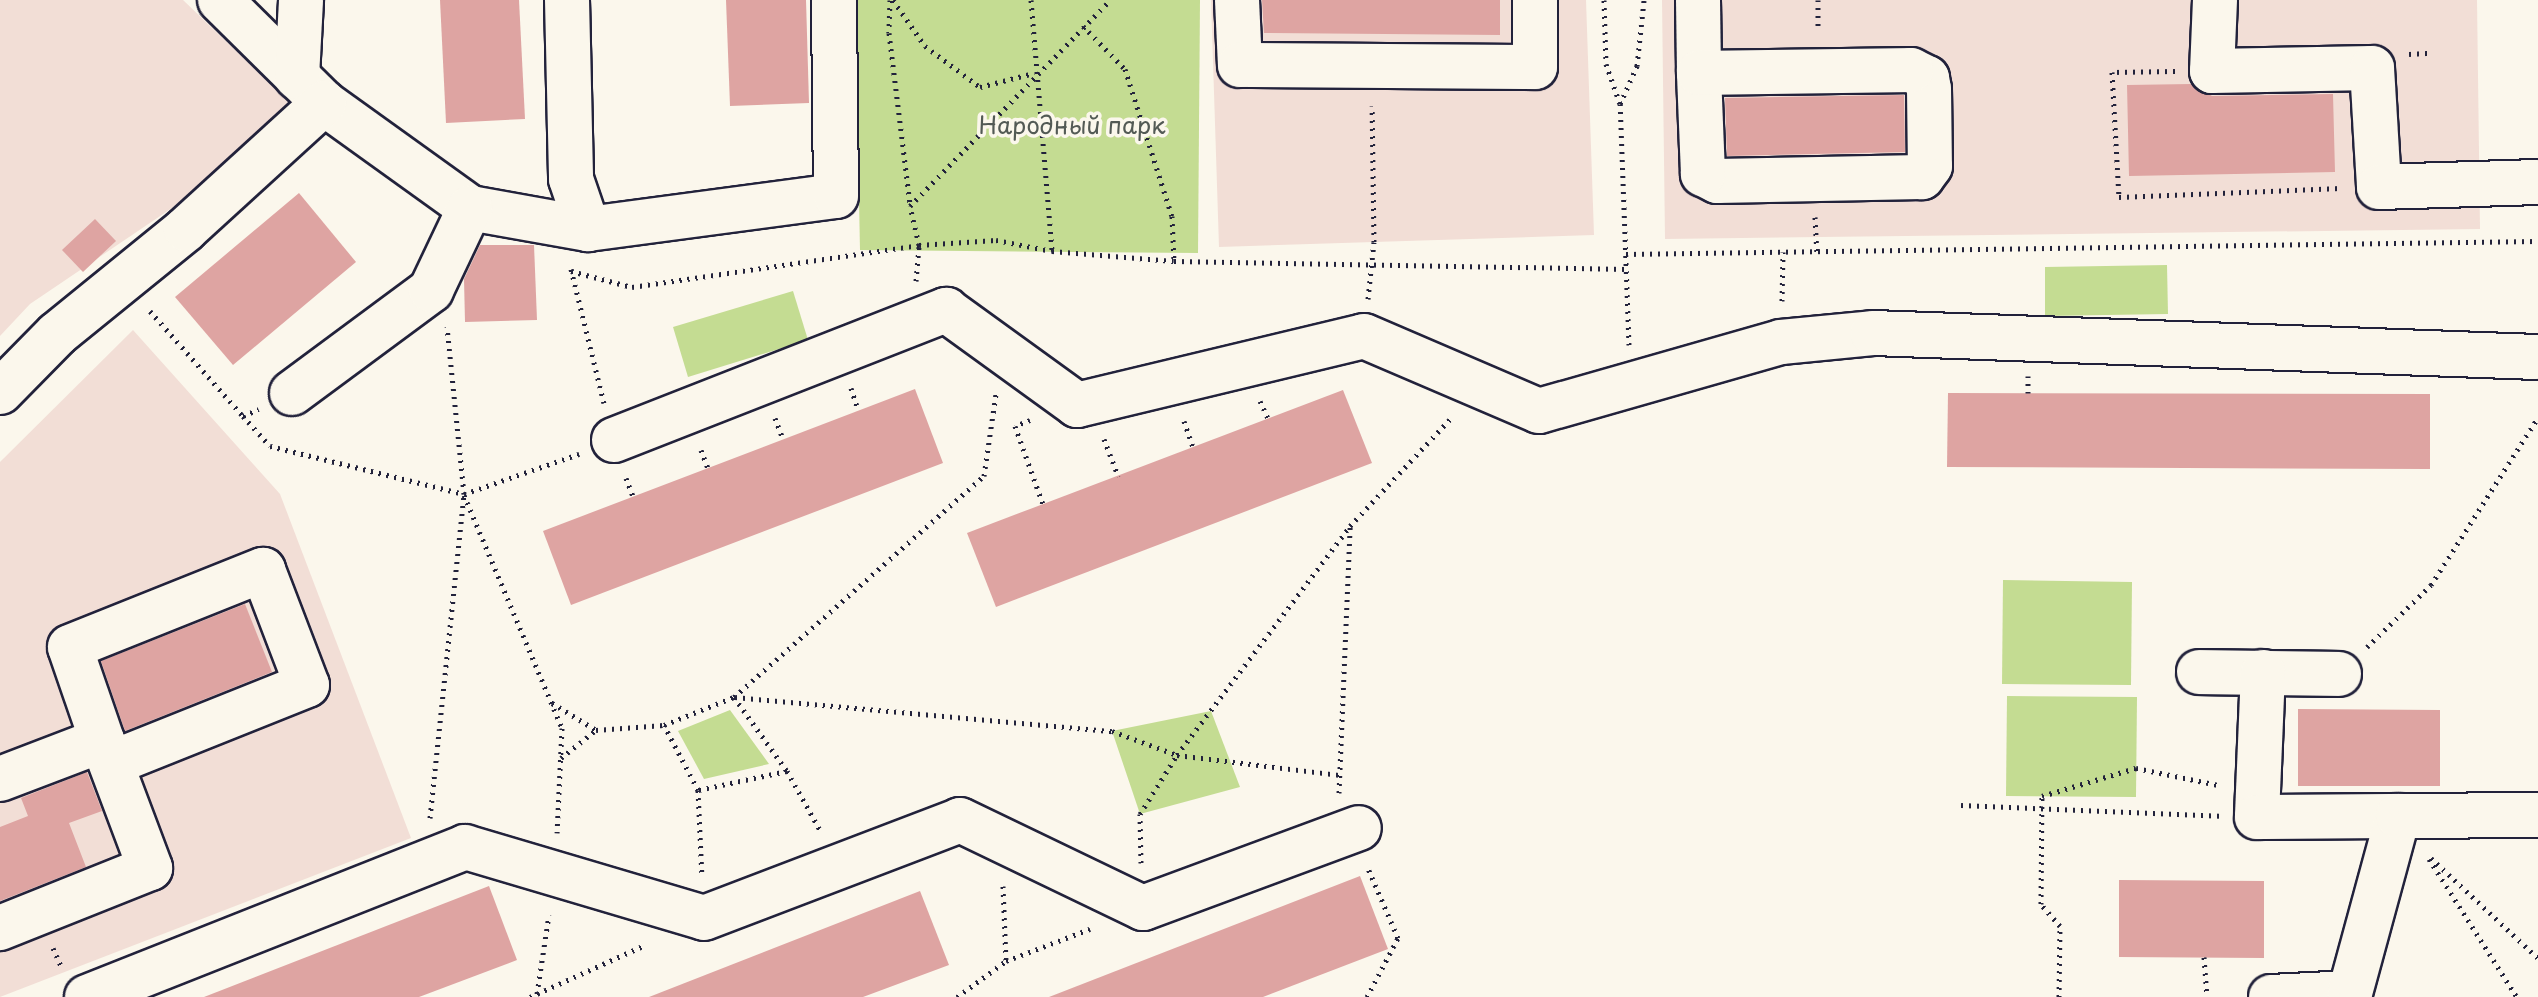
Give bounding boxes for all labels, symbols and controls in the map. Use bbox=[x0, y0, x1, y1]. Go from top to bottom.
park label: Народный парк bbox=[978, 111, 1166, 139]

